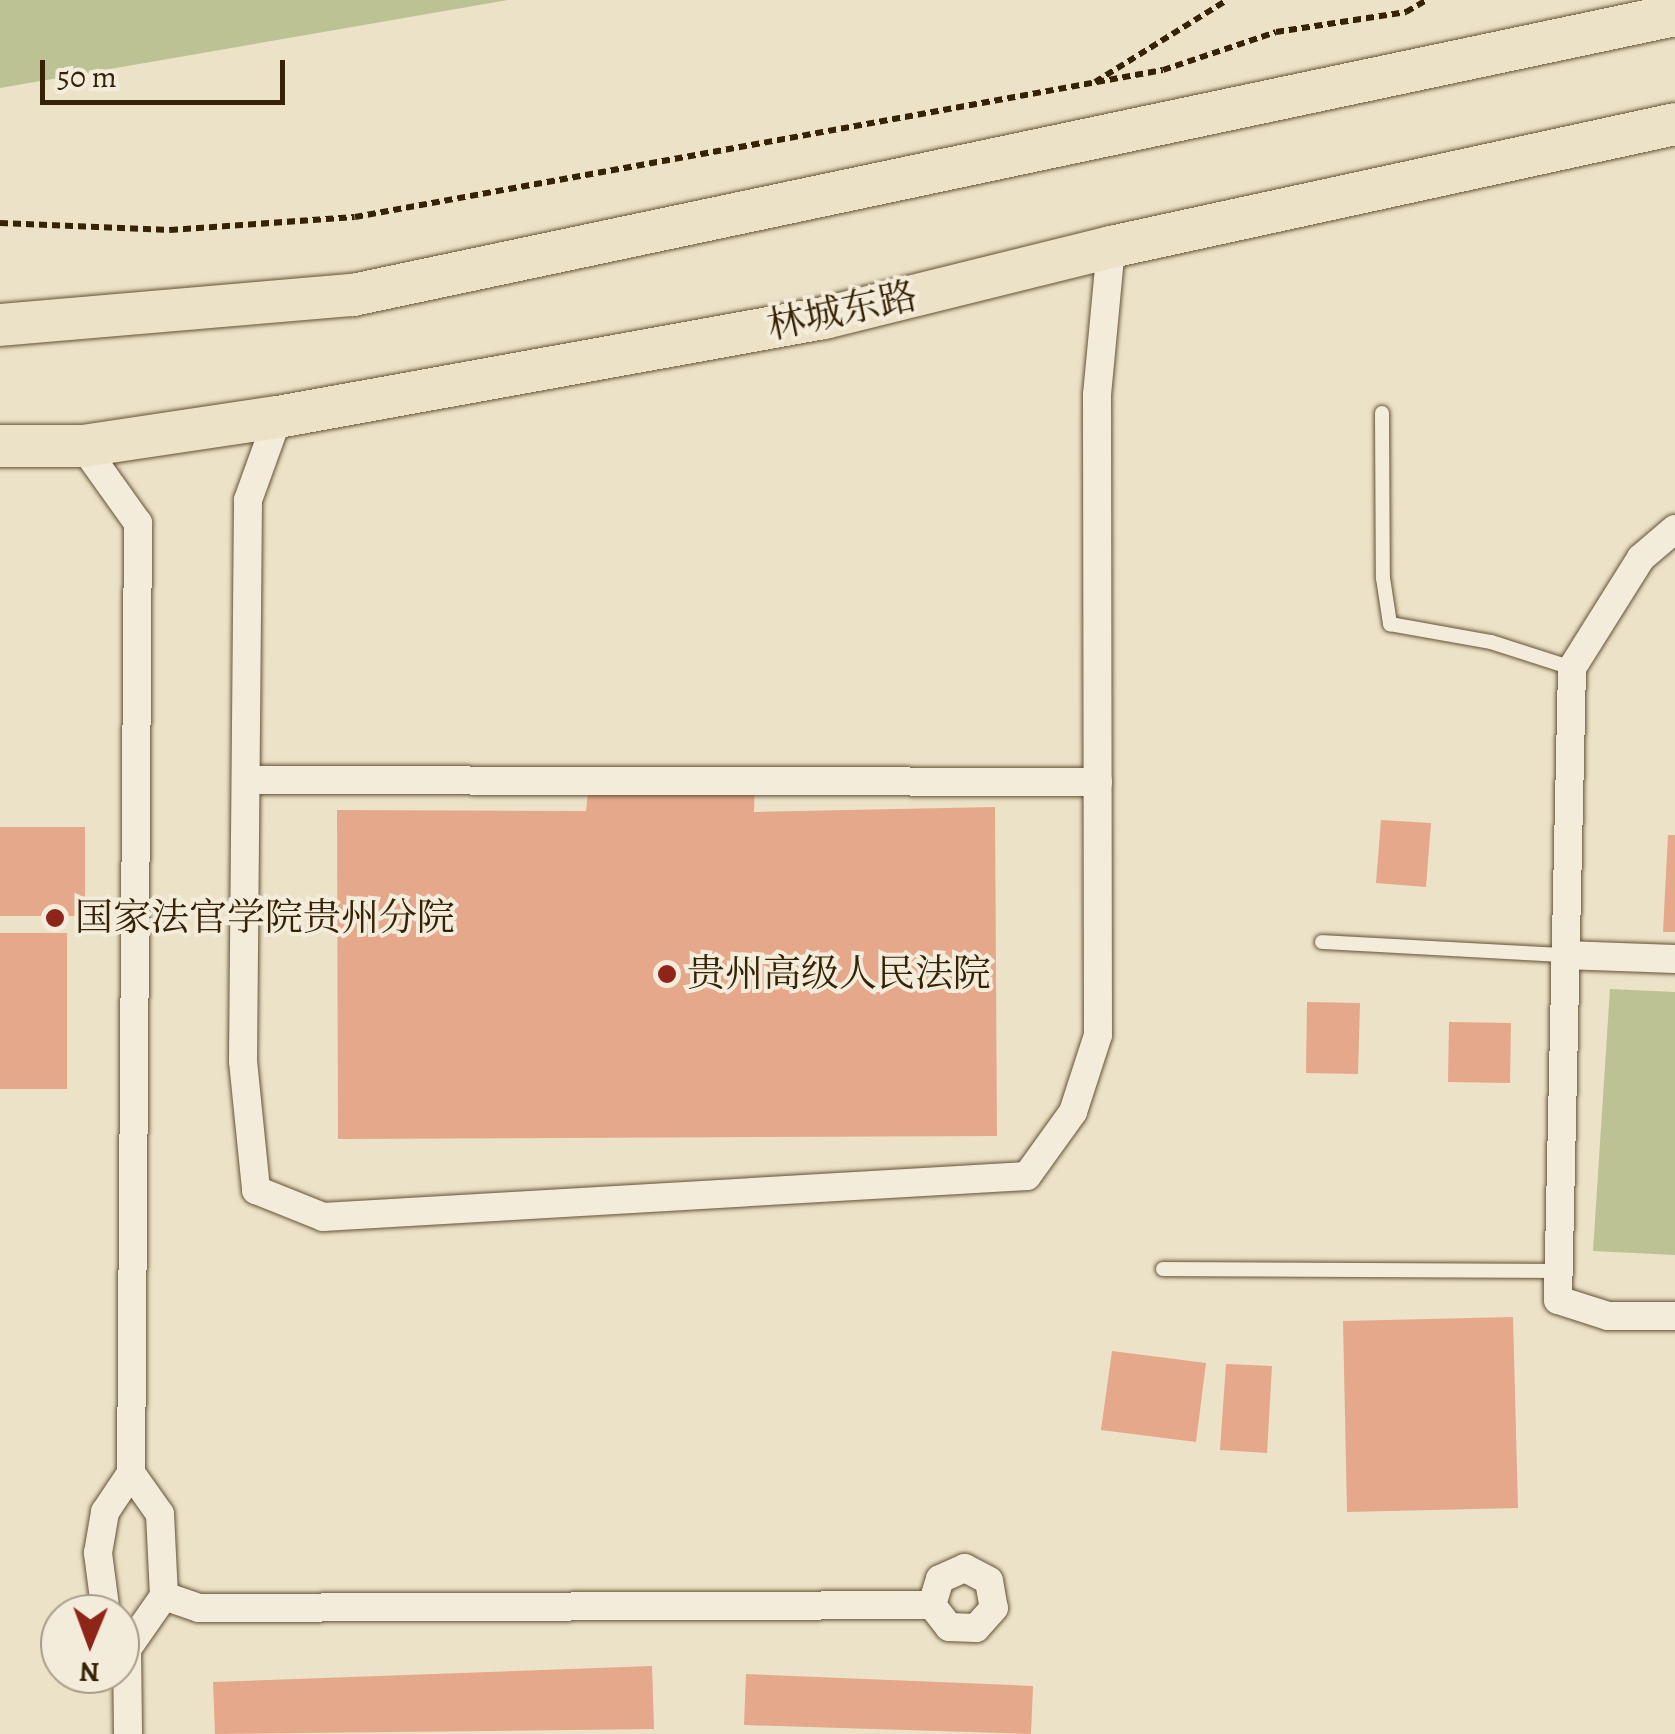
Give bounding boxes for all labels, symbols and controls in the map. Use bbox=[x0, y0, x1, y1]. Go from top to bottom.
scale bar bbox=[45, 40, 290, 102]
text: 50 m bbox=[57, 57, 117, 97]
street label: 林城东路 bbox=[763, 273, 921, 349]
place label: 国家法官学院贵州分院 bbox=[75, 895, 455, 941]
marker: 国家法官学院贵州分院 bbox=[44, 907, 66, 929]
place label: 贵州高级人民法院 bbox=[687, 951, 991, 997]
marker: 贵州高级人民法院 bbox=[656, 963, 678, 985]
north arrow bbox=[40, 1594, 140, 1694]
text: N bbox=[79, 1653, 100, 1691]

